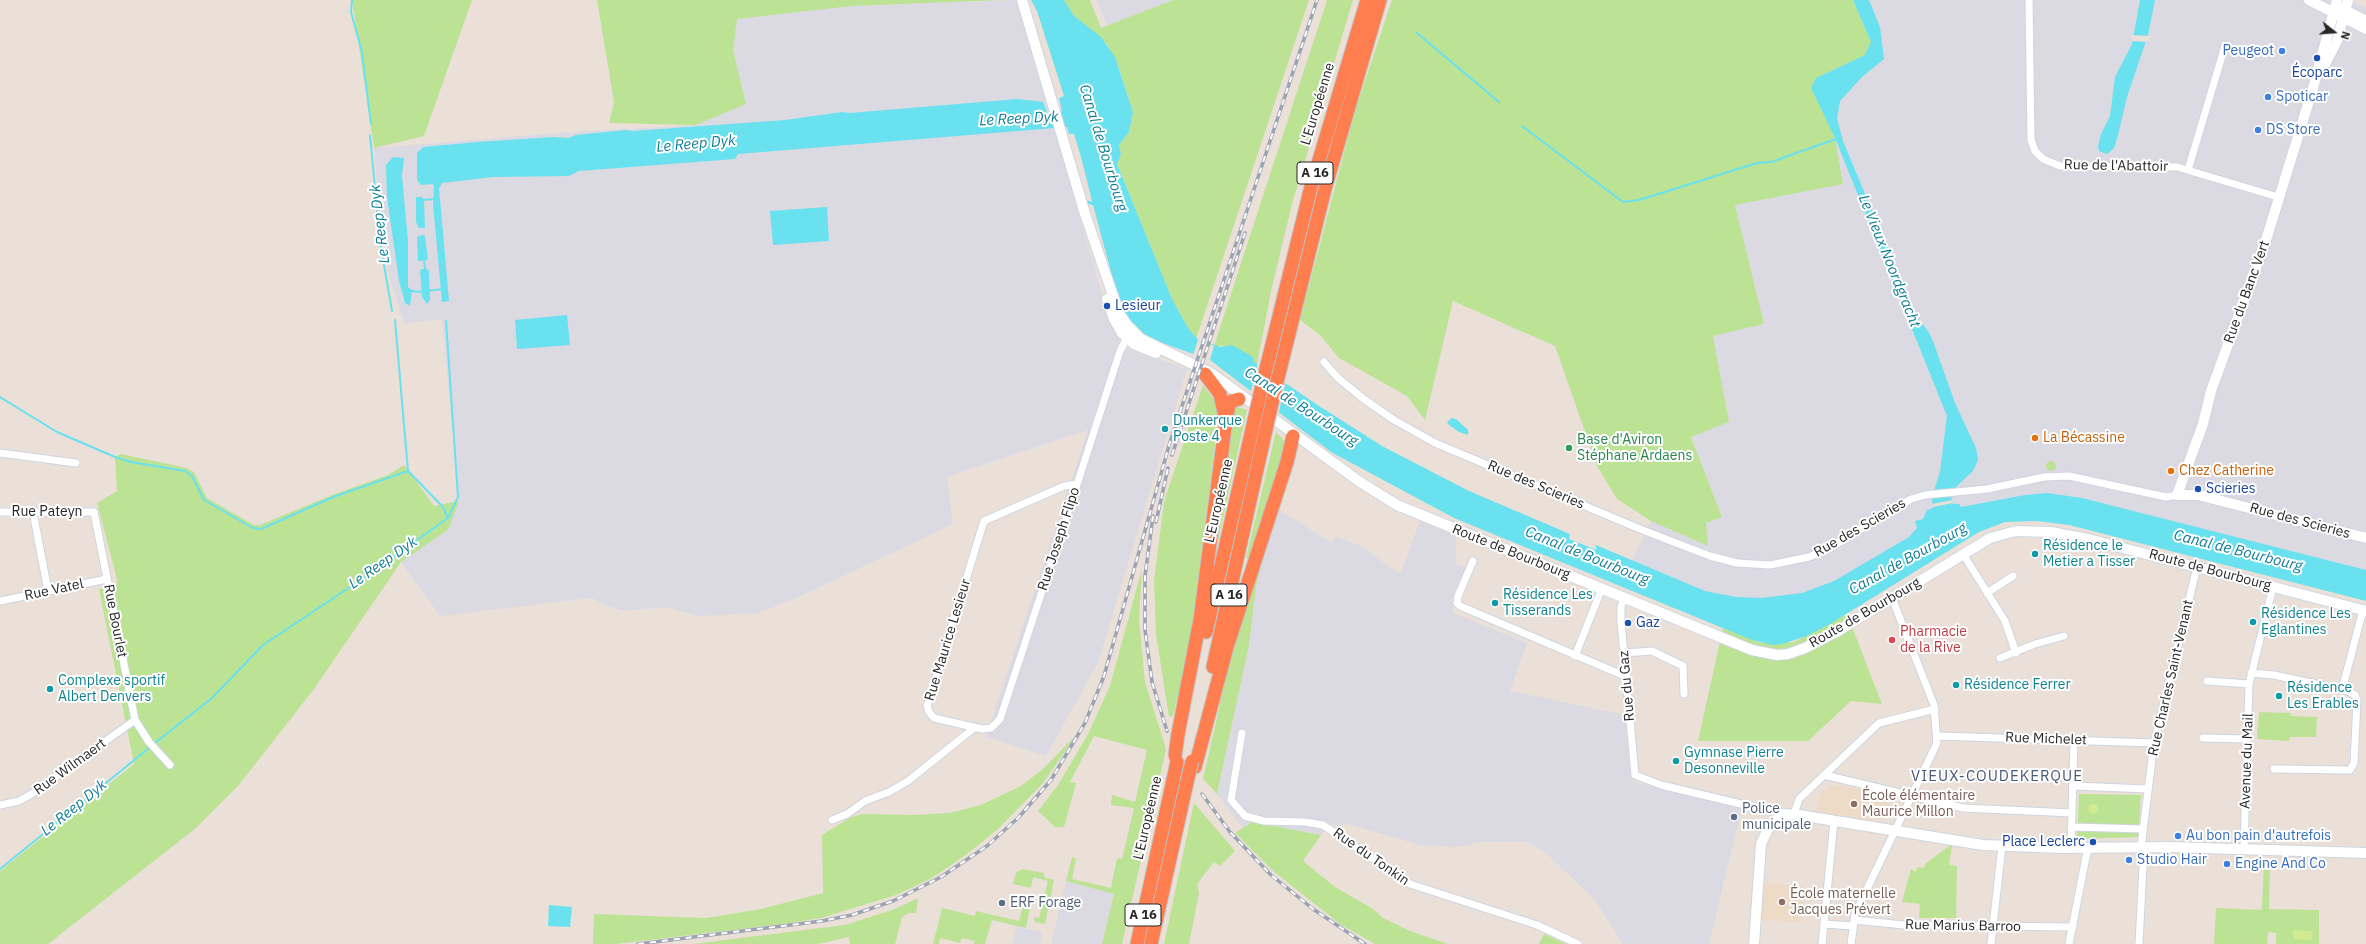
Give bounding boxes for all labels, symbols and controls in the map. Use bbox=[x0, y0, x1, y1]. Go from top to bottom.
north arrow bbox=[2314, 12, 2354, 52]
text: N bbox=[2338, 30, 2353, 41]
place label: Peugeot bbox=[2222, 43, 2274, 59]
marker: Peugeot bbox=[2277, 46, 2287, 56]
marker: Écoparc bbox=[2312, 53, 2322, 63]
street label: L'Européenne bbox=[1297, 61, 1339, 147]
place label: Écoparc bbox=[2292, 65, 2342, 81]
water label: Canal de Bourbourg bbox=[1075, 82, 1131, 214]
place label: Spoticar bbox=[2276, 89, 2328, 105]
marker: Spoticar bbox=[2263, 92, 2273, 102]
water label: Le Reep Dyk bbox=[979, 108, 1059, 130]
place label: DS Store bbox=[2266, 122, 2320, 138]
marker: DS Store bbox=[2253, 125, 2263, 135]
water label: Le Reep Dyk bbox=[656, 132, 736, 156]
street label: Rue de l'Abattoir bbox=[2064, 157, 2168, 175]
road number: A 16 bbox=[1297, 162, 1333, 184]
water label: Le Reep Dyk bbox=[366, 183, 394, 265]
water label: Le Vieux Noordgracht bbox=[1854, 192, 1924, 330]
street label: Rue du Banc Vert bbox=[2221, 238, 2273, 346]
place label: Lesieur bbox=[1115, 298, 1161, 314]
marker: Lesieur bbox=[1102, 301, 1112, 311]
water label: Canal de Bourbourg bbox=[1241, 364, 1361, 450]
place label: Dunkerque Poste 4 bbox=[1173, 413, 1242, 446]
marker: Dunkerque Poste 4 bbox=[1160, 424, 1170, 434]
place label: La Bécassine bbox=[2043, 430, 2125, 446]
place label: Base d'Aviron Stéphane Ardaens bbox=[1577, 432, 1692, 464]
marker: La Bécassine bbox=[2030, 433, 2040, 443]
marker: Base d'Aviron Stéphane Ardaens bbox=[1564, 443, 1574, 453]
street label: L'Européenne bbox=[1201, 457, 1237, 545]
street label: Rue des Scieries bbox=[1485, 457, 1587, 513]
place label: Chez Catherine bbox=[2179, 463, 2274, 479]
marker: Chez Catherine bbox=[2166, 466, 2176, 476]
place label: Scieries bbox=[2206, 481, 2256, 497]
marker: Scieries bbox=[2193, 484, 2203, 494]
street label: Rue Joseph Flipo bbox=[1034, 485, 1084, 593]
street label: Rue des Scieries bbox=[1811, 495, 1909, 561]
street label: Rue des Scieries bbox=[2248, 500, 2352, 542]
street label: Rue Pateyn bbox=[11, 504, 83, 520]
water label: Canal de Bourbourg bbox=[1846, 519, 1970, 599]
street label: Route de Bourbourg bbox=[1450, 521, 1572, 583]
water label: Canal de Bourbourg bbox=[1523, 523, 1651, 589]
water label: Canal de Bourbourg bbox=[2172, 526, 2304, 576]
water label: Le Reep Dyk bbox=[345, 533, 421, 593]
place label: Résidence le Metier a Tisser bbox=[2043, 538, 2135, 570]
street label: Route de Bourbourg bbox=[2147, 546, 2273, 594]
marker: Résidence le Metier a Tisser bbox=[2030, 549, 2040, 559]
street label: Route de Bourbourg bbox=[1806, 574, 1924, 652]
street label: Rue Vatel bbox=[23, 576, 85, 604]
street label: Rue Maurice Lesieur bbox=[921, 577, 975, 703]
street label: Rue Bourlet bbox=[100, 583, 130, 659]
road number: A 16 bbox=[1211, 584, 1247, 606]
place label: Résidence Les Tisserands bbox=[1503, 587, 1593, 620]
marker: Résidence Les Tisserands bbox=[1490, 598, 1500, 608]
street label: Rue Charles Saint-Venant bbox=[2145, 598, 2197, 758]
place label: Résidence Les Eglantines bbox=[2261, 606, 2351, 638]
place label: Gaz bbox=[1636, 615, 1660, 631]
marker: Résidence Les Eglantines bbox=[2248, 617, 2258, 627]
marker: Gaz bbox=[1623, 618, 1633, 628]
place label: Pharmacie de la Rive bbox=[1900, 624, 1967, 656]
marker: Pharmacie de la Rive bbox=[1887, 635, 1897, 645]
street label: Rue du Gaz bbox=[1616, 650, 1638, 722]
place label: Complexe sportif Albert Denvers bbox=[58, 673, 165, 706]
place label: Résidence Ferrer bbox=[1964, 677, 2071, 693]
marker: Résidence Ferrer bbox=[1951, 680, 1961, 690]
place label: Résidence Les Erables bbox=[2287, 680, 2359, 712]
marker: Complexe sportif Albert Denvers bbox=[45, 684, 55, 694]
marker: Résidence Les Erables bbox=[2274, 691, 2284, 701]
street label: Avenue du Mail bbox=[2237, 713, 2257, 809]
street label: Rue Michelet bbox=[2005, 729, 2087, 749]
street label: Rue Wilmaert bbox=[31, 735, 109, 799]
place label: Gymnase Pierre Desonneville bbox=[1684, 745, 1784, 778]
marker: Gymnase Pierre Desonneville bbox=[1671, 756, 1681, 766]
district label: VIEUX-COUDEKERQUE bbox=[1911, 768, 2083, 786]
street label: L'Européenne bbox=[1130, 774, 1166, 862]
water label: Le Reep Dyk bbox=[37, 776, 111, 840]
place label: École élémentaire Maurice Millon bbox=[1862, 788, 1975, 820]
marker: École élémentaire Maurice Millon bbox=[1849, 799, 1859, 809]
place label: Police municipale bbox=[1742, 801, 1811, 834]
marker: Police municipale bbox=[1729, 812, 1739, 822]
street label: Rue du Tonkin bbox=[1330, 825, 1412, 889]
place label: Au bon pain d'autrefois bbox=[2186, 828, 2331, 844]
marker: Au bon pain d'autrefois bbox=[2173, 831, 2183, 841]
place label: Place Leclerc bbox=[2002, 834, 2085, 850]
marker: Place Leclerc bbox=[2088, 837, 2098, 847]
place label: Studio Hair bbox=[2137, 852, 2207, 868]
marker: Studio Hair bbox=[2124, 855, 2134, 865]
place label: Engine And Co bbox=[2235, 856, 2326, 872]
marker: Engine And Co bbox=[2222, 859, 2232, 869]
place label: École maternelle Jacques Prévert bbox=[1790, 886, 1896, 918]
place label: ERF Forage bbox=[1010, 895, 1081, 911]
marker: École maternelle Jacques Prévert bbox=[1777, 897, 1787, 907]
marker: ERF Forage bbox=[997, 898, 1007, 908]
road number: A 16 bbox=[1125, 904, 1161, 926]
street label: Rue Marius Barroo bbox=[1905, 917, 2021, 935]

